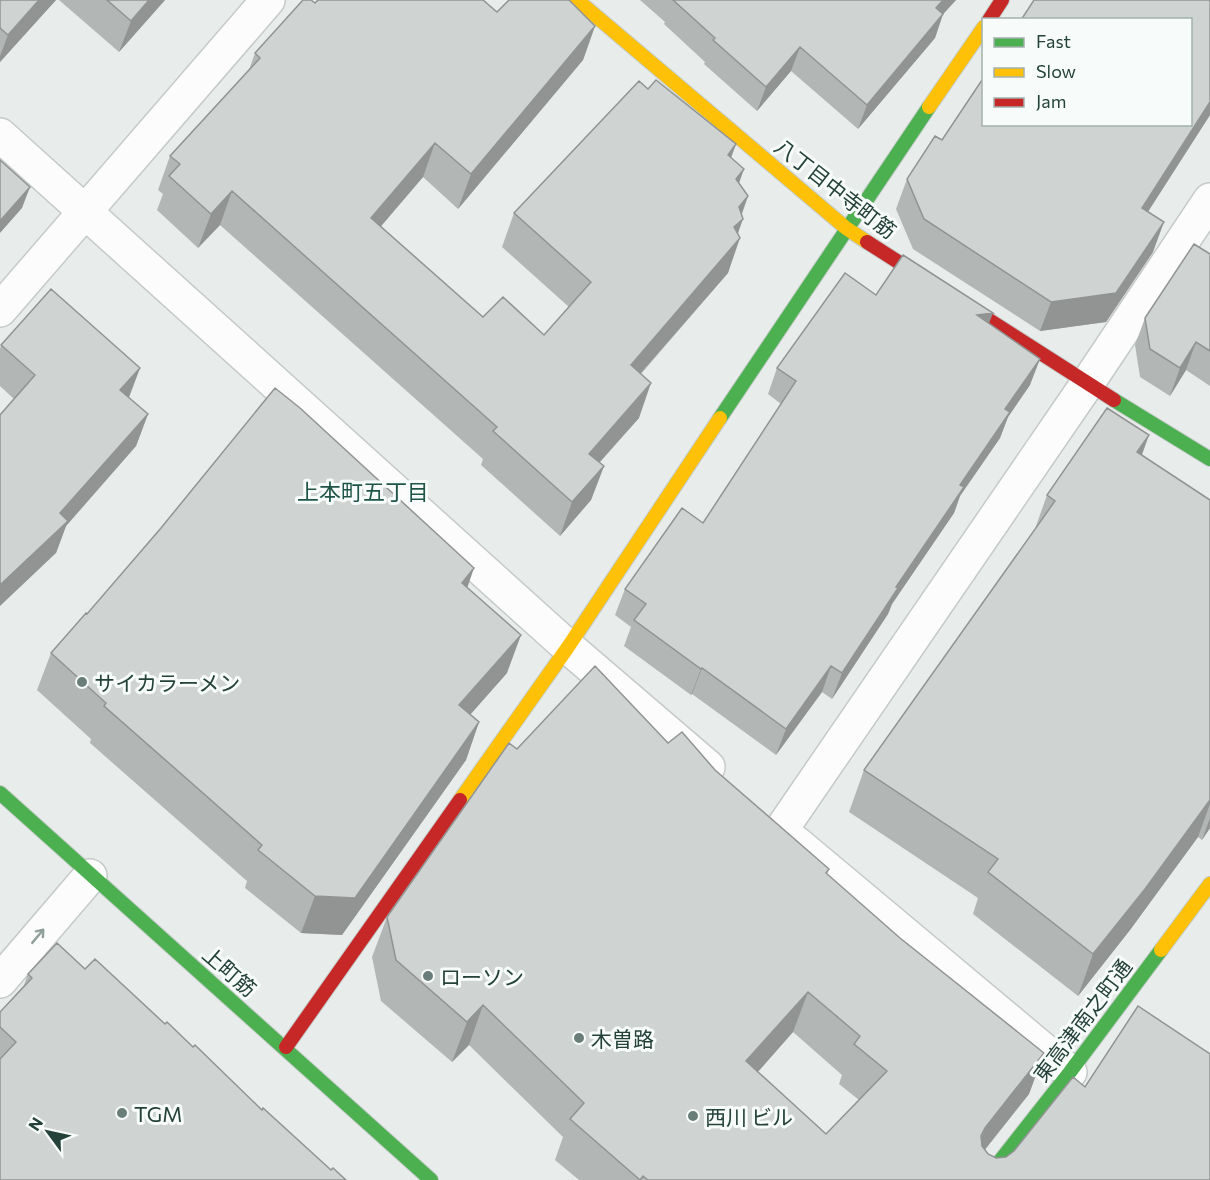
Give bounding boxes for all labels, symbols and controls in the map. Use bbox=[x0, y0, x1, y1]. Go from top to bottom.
legend bbox=[982, 18, 1192, 126]
text: Fast bbox=[1036, 30, 1071, 52]
text: Slow bbox=[1036, 60, 1076, 82]
text: Jam bbox=[1036, 90, 1066, 112]
street label: 八丁目中寺町筋 bbox=[770, 133, 902, 243]
district label: 上本町五丁目 bbox=[297, 478, 429, 505]
place label: サイカラーメン bbox=[94, 670, 240, 695]
marker: サイカラーメン bbox=[75, 675, 89, 689]
one-way arrow bbox=[31, 929, 45, 944]
street label: 上町筋 bbox=[198, 941, 262, 1001]
street label: 東高津南之町通 bbox=[1028, 954, 1136, 1086]
place label: ローソン bbox=[440, 964, 524, 989]
marker: ローソン bbox=[421, 969, 435, 983]
place label: 木曽路 bbox=[591, 1026, 654, 1051]
marker: 木曽路 bbox=[572, 1031, 586, 1045]
place label: TGM bbox=[134, 1101, 182, 1126]
north arrow bbox=[18, 1102, 78, 1162]
place label: 西川 ビル bbox=[705, 1104, 793, 1129]
marker: TGM bbox=[115, 1106, 129, 1120]
marker: 西川 ビル bbox=[686, 1109, 700, 1123]
text: N bbox=[24, 1113, 46, 1134]

